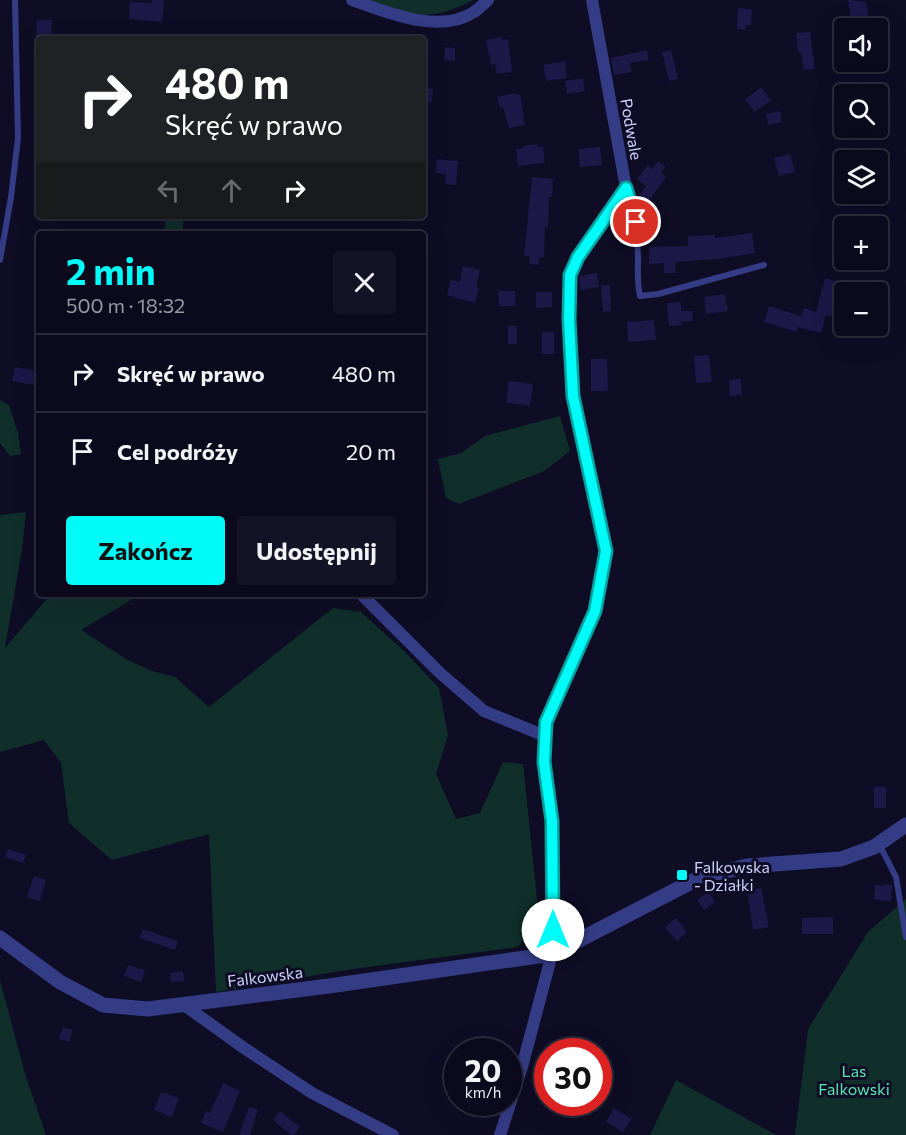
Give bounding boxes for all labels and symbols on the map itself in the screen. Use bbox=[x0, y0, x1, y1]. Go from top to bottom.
street label: Podwale bbox=[617, 97, 647, 161]
pin bbox=[610, 196, 661, 247]
place label: Falkowska - Działki bbox=[694, 857, 770, 894]
marker: Falkowska - Działki bbox=[675, 868, 689, 882]
position arrow bbox=[521, 898, 585, 962]
street label: Falkowska bbox=[226, 962, 304, 990]
speed limit sign: 30 bbox=[534, 1038, 612, 1116]
park label: Las Falkowski bbox=[818, 1061, 890, 1098]

